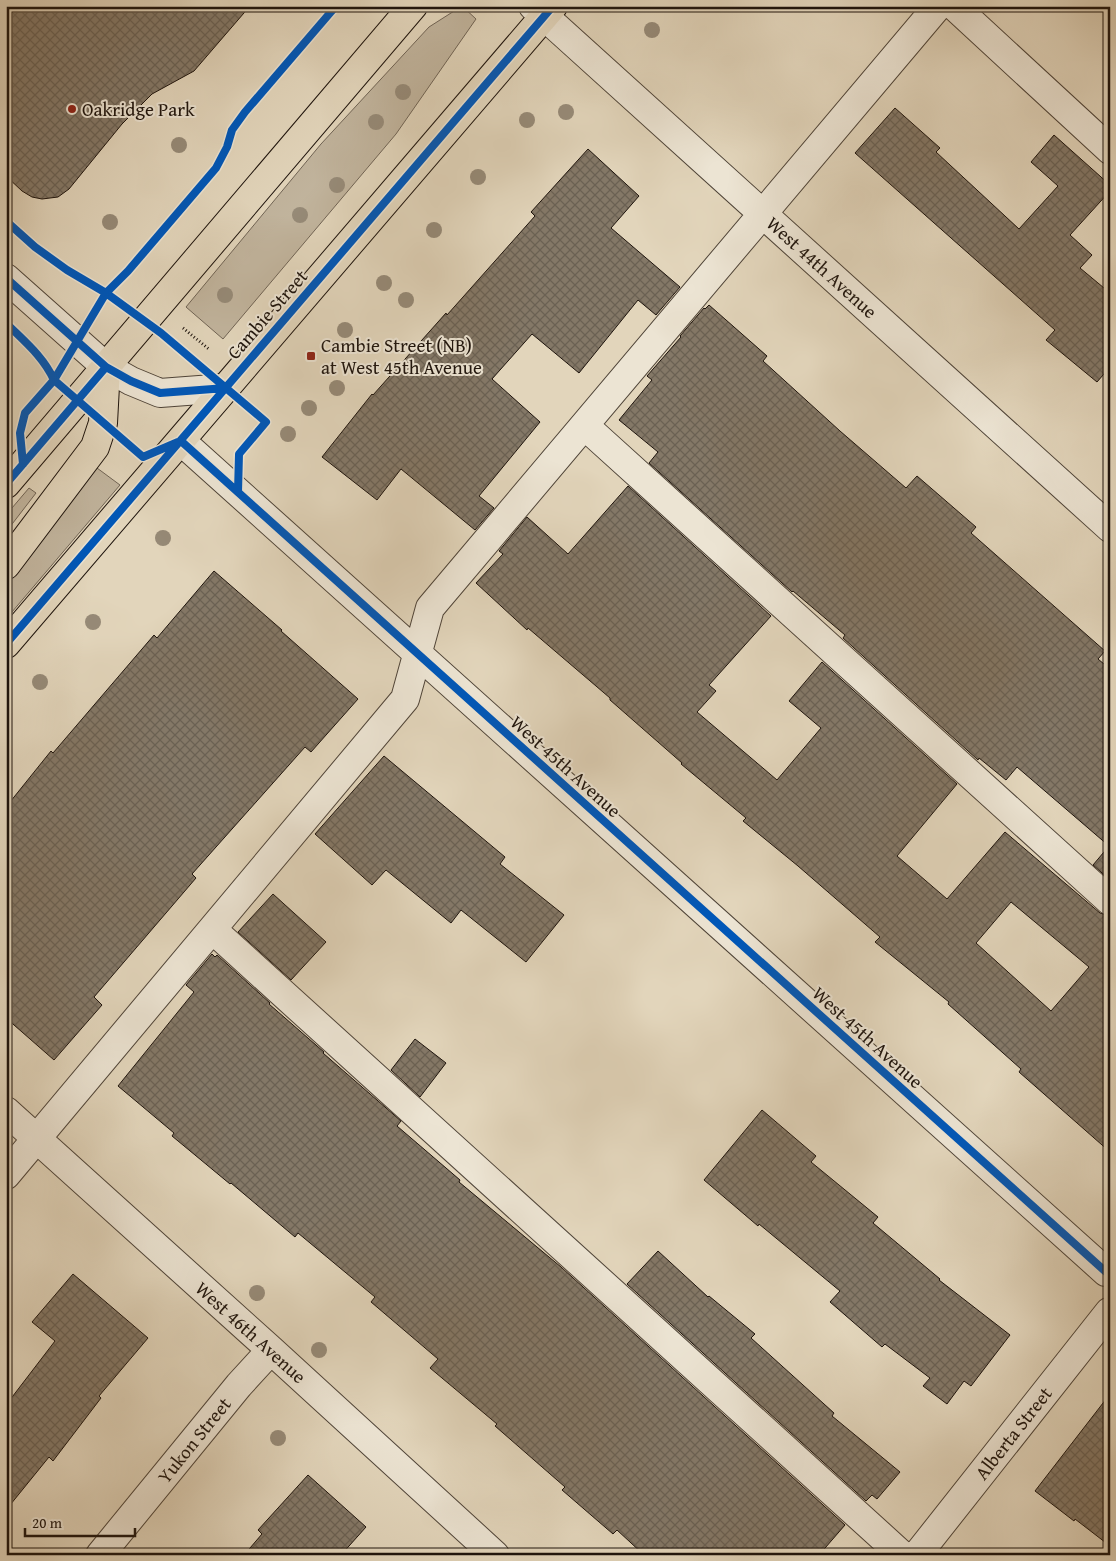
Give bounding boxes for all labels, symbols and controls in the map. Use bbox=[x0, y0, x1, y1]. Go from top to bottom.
place label: Oakridge Park bbox=[82, 95, 195, 123]
marker: Oakridge Park bbox=[66, 103, 78, 115]
street label: West 44th Avenue bbox=[760, 209, 884, 325]
street label: Cambie Street bbox=[220, 263, 314, 365]
place label: Cambie Street (NB) at West 45th Avenue bbox=[321, 331, 482, 381]
marker: Cambie Street (NB) at West 45th Avenue bbox=[305, 350, 317, 362]
street label: West 45th Avenue bbox=[504, 708, 628, 824]
street label: West 45th Avenue bbox=[806, 979, 930, 1095]
street label: West 46th Avenue bbox=[189, 1274, 313, 1390]
street label: Alberta Street bbox=[968, 1380, 1058, 1486]
street label: Yukon Street bbox=[151, 1391, 238, 1489]
scale bar bbox=[25, 1506, 135, 1538]
text: 20 m bbox=[32, 1512, 63, 1533]

